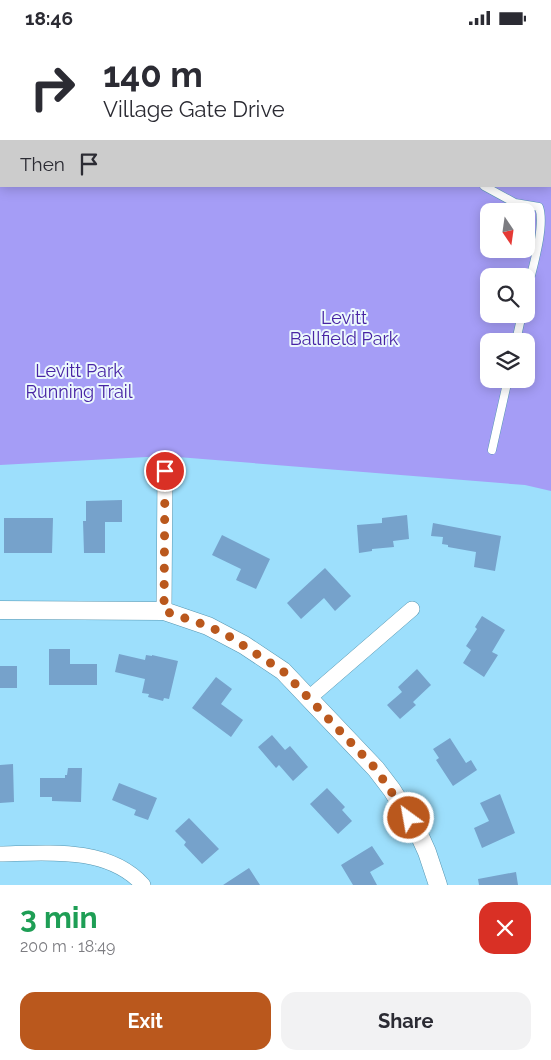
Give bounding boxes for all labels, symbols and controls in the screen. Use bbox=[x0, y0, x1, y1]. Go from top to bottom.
text: 18:46 bbox=[25, 7, 73, 29]
text: 140 m bbox=[103, 54, 203, 95]
icon: right bbox=[20, 55, 85, 120]
text: Village Gate Drive bbox=[103, 96, 285, 122]
icon: arrive bbox=[75, 150, 103, 178]
text: Then bbox=[20, 153, 65, 175]
north arrow bbox=[480, 203, 535, 257]
map controls bbox=[480, 203, 535, 388]
button: search bbox=[480, 268, 535, 323]
park label: Levitt Ballfield Park bbox=[290, 307, 399, 349]
button: layers bbox=[480, 333, 535, 388]
park label: Levitt Park Running Trail bbox=[25, 360, 133, 402]
pin bbox=[144, 450, 186, 492]
icon: arrive bbox=[151, 457, 179, 485]
position arrow bbox=[382, 791, 434, 843]
text: 3 min bbox=[20, 900, 98, 935]
button: close bbox=[479, 902, 531, 954]
text: 200 m · 18:49 bbox=[20, 937, 115, 956]
button: Exit bbox=[20, 992, 271, 1050]
button: Share bbox=[281, 992, 531, 1050]

